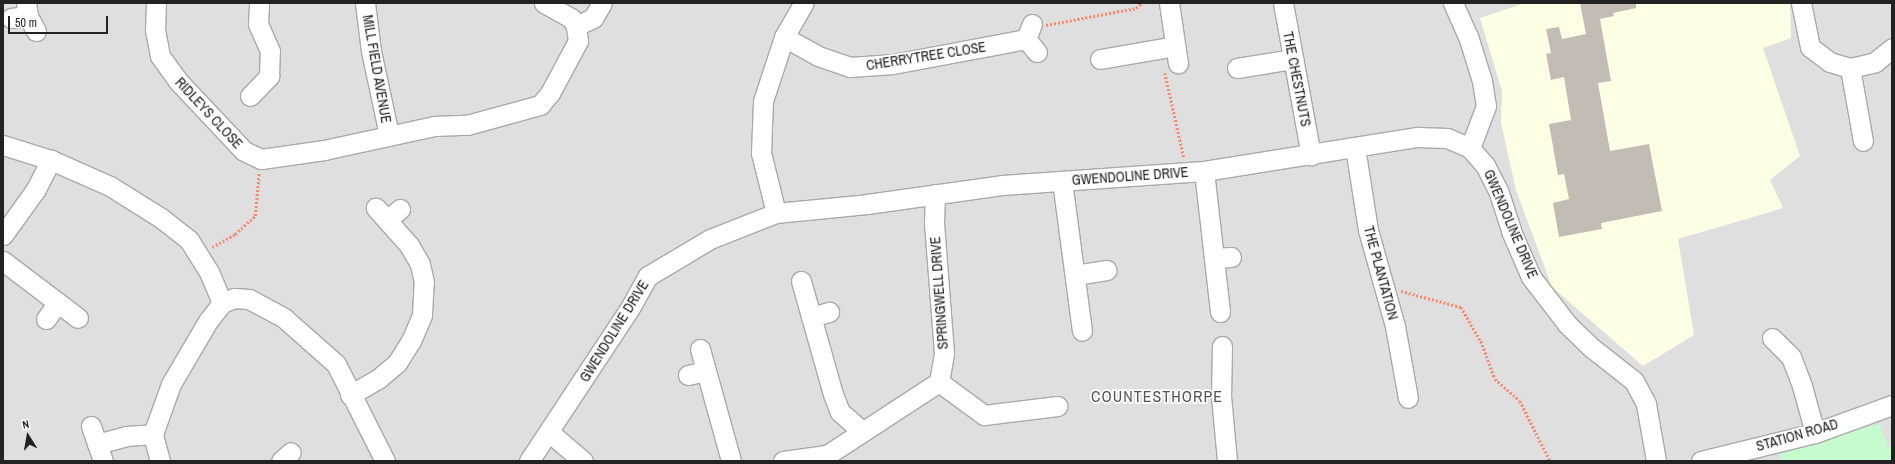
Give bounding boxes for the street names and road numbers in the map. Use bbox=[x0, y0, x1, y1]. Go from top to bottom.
street label: MILL FIELD AVENUE bbox=[359, 13, 395, 125]
street label: THE CHESTNUTS bbox=[1280, 30, 1314, 128]
street label: CHERRYTREE CLOSE bbox=[865, 38, 987, 74]
street label: RIDLEYS CLOSE bbox=[172, 74, 246, 152]
street label: GWENDOLINE DRIVE bbox=[1071, 164, 1189, 188]
street label: GWENDOLINE DRIVE bbox=[1480, 167, 1542, 281]
street label: THE PLANTATION bbox=[1360, 224, 1402, 322]
street label: SPRINGWELL DRIVE bbox=[927, 236, 951, 350]
street label: GWENDOLINE DRIVE bbox=[576, 277, 652, 385]
street label: STATION ROAD bbox=[1754, 415, 1840, 455]

